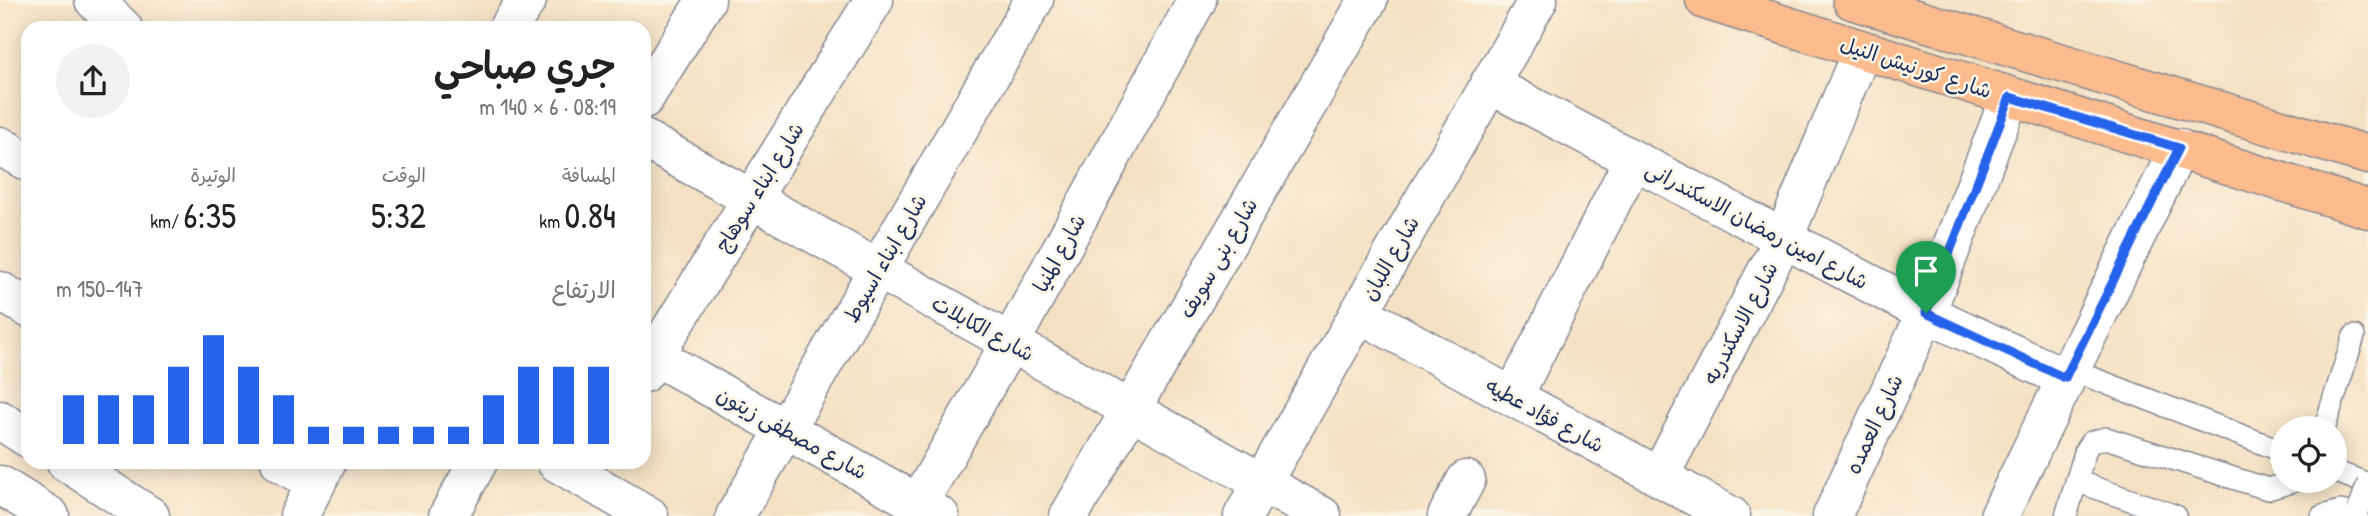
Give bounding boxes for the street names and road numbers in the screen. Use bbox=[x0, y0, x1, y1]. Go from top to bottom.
street label: شارع كورنيش النيل bbox=[1836, 29, 1995, 106]
street label: شارع ابناء سوهاج bbox=[708, 117, 811, 258]
street label: شارع امين رمضان الاسكندرانى bbox=[1640, 154, 1873, 297]
street label: شارع ابناء اسيوط bbox=[836, 188, 934, 328]
street label: شارع بنى سويف bbox=[1172, 192, 1265, 324]
street label: شارع المنيا bbox=[1026, 209, 1093, 298]
street label: شارع اللبان bbox=[1354, 210, 1427, 306]
street label: شارع الاسكندريه bbox=[1696, 257, 1785, 390]
street label: شارع الكابلات bbox=[926, 288, 1039, 369]
street label: شارع العمده bbox=[1838, 369, 1911, 479]
street label: شارع فؤاد عطيه bbox=[1480, 371, 1609, 460]
street label: شارع مصطفى زيتون bbox=[711, 380, 872, 487]

